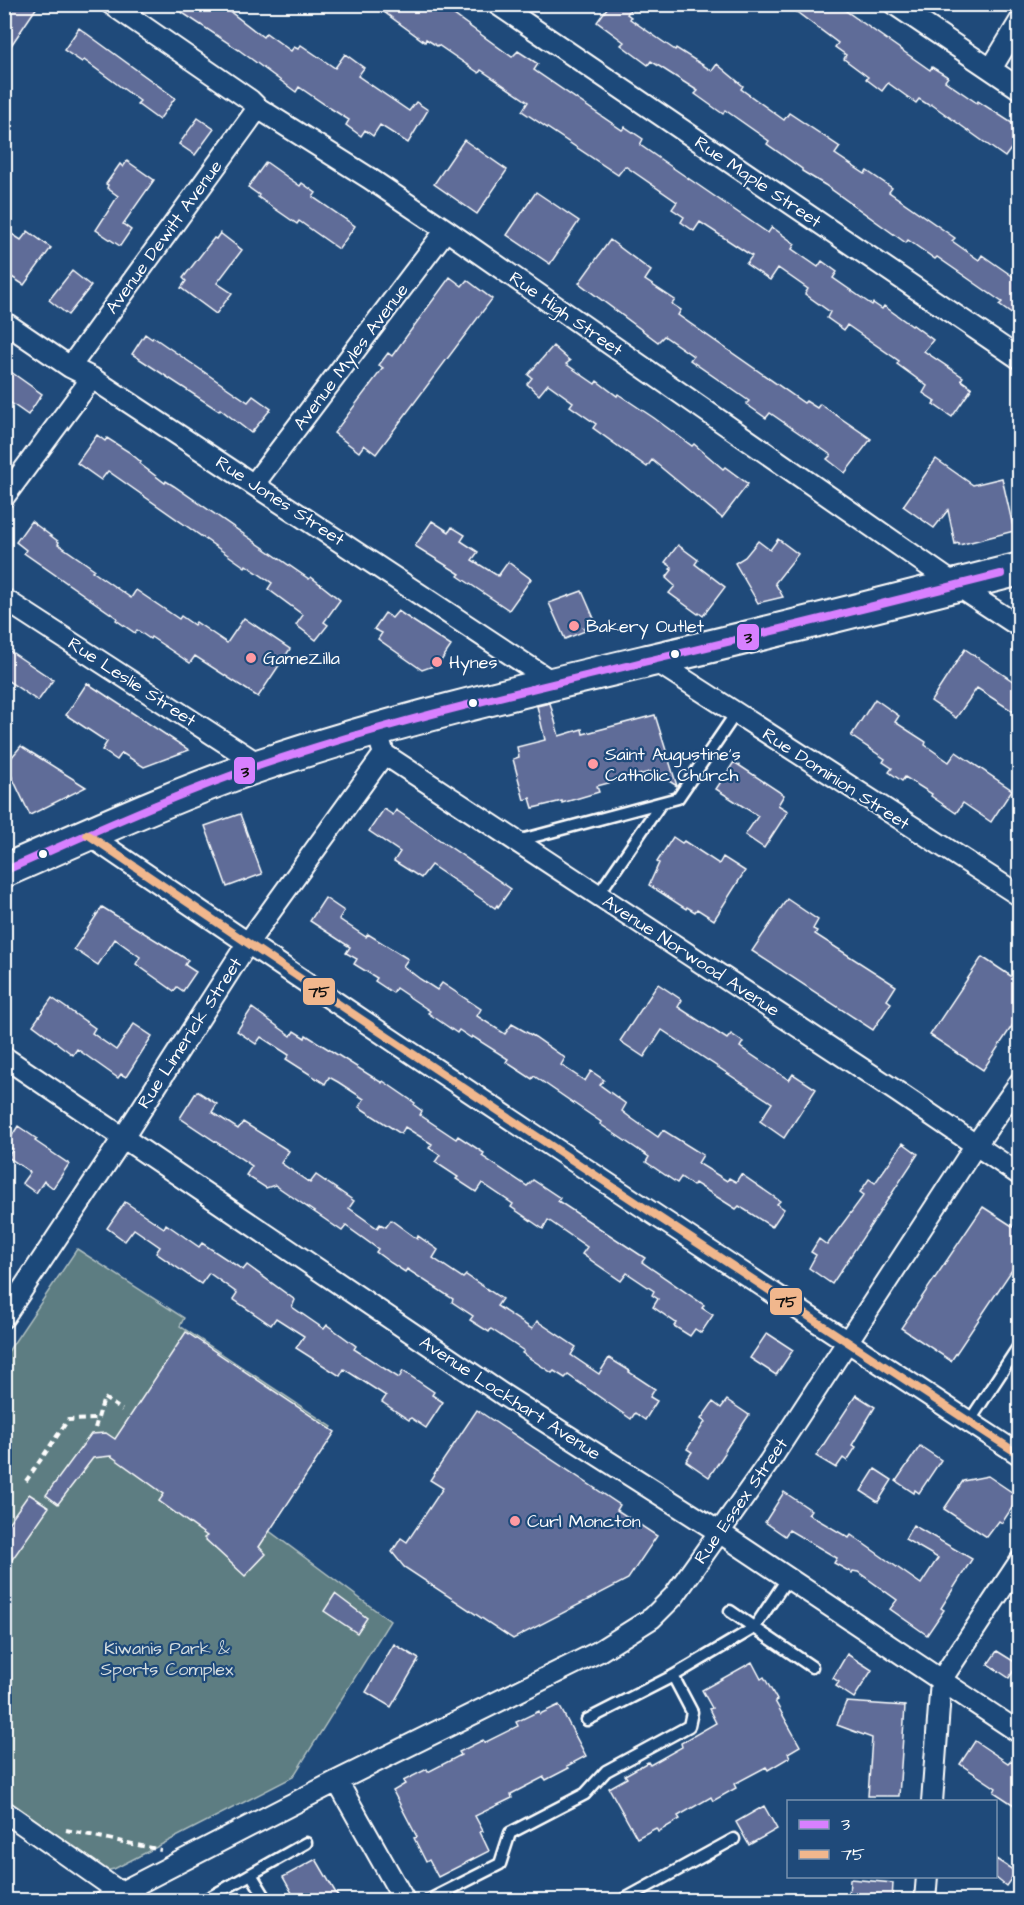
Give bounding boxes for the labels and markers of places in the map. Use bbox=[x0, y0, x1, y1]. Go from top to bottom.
place label: Bakery Outlet bbox=[586, 614, 705, 640]
marker: Bakery Outlet bbox=[567, 619, 581, 633]
place label: GameZilla bbox=[263, 646, 340, 671]
unlabelled marker bbox=[669, 648, 681, 660]
place label: Hynes bbox=[449, 650, 498, 676]
marker: GameZilla bbox=[244, 651, 258, 665]
marker: Hynes bbox=[430, 655, 444, 669]
unlabelled marker bbox=[467, 697, 479, 709]
place label: Saint Augustine's Catholic Church bbox=[605, 742, 741, 788]
marker: Saint Augustine's Catholic Church bbox=[586, 757, 600, 771]
unlabelled marker bbox=[37, 848, 49, 860]
place label: Curl Moncton bbox=[527, 1509, 641, 1534]
marker: Curl Moncton bbox=[508, 1514, 522, 1528]

